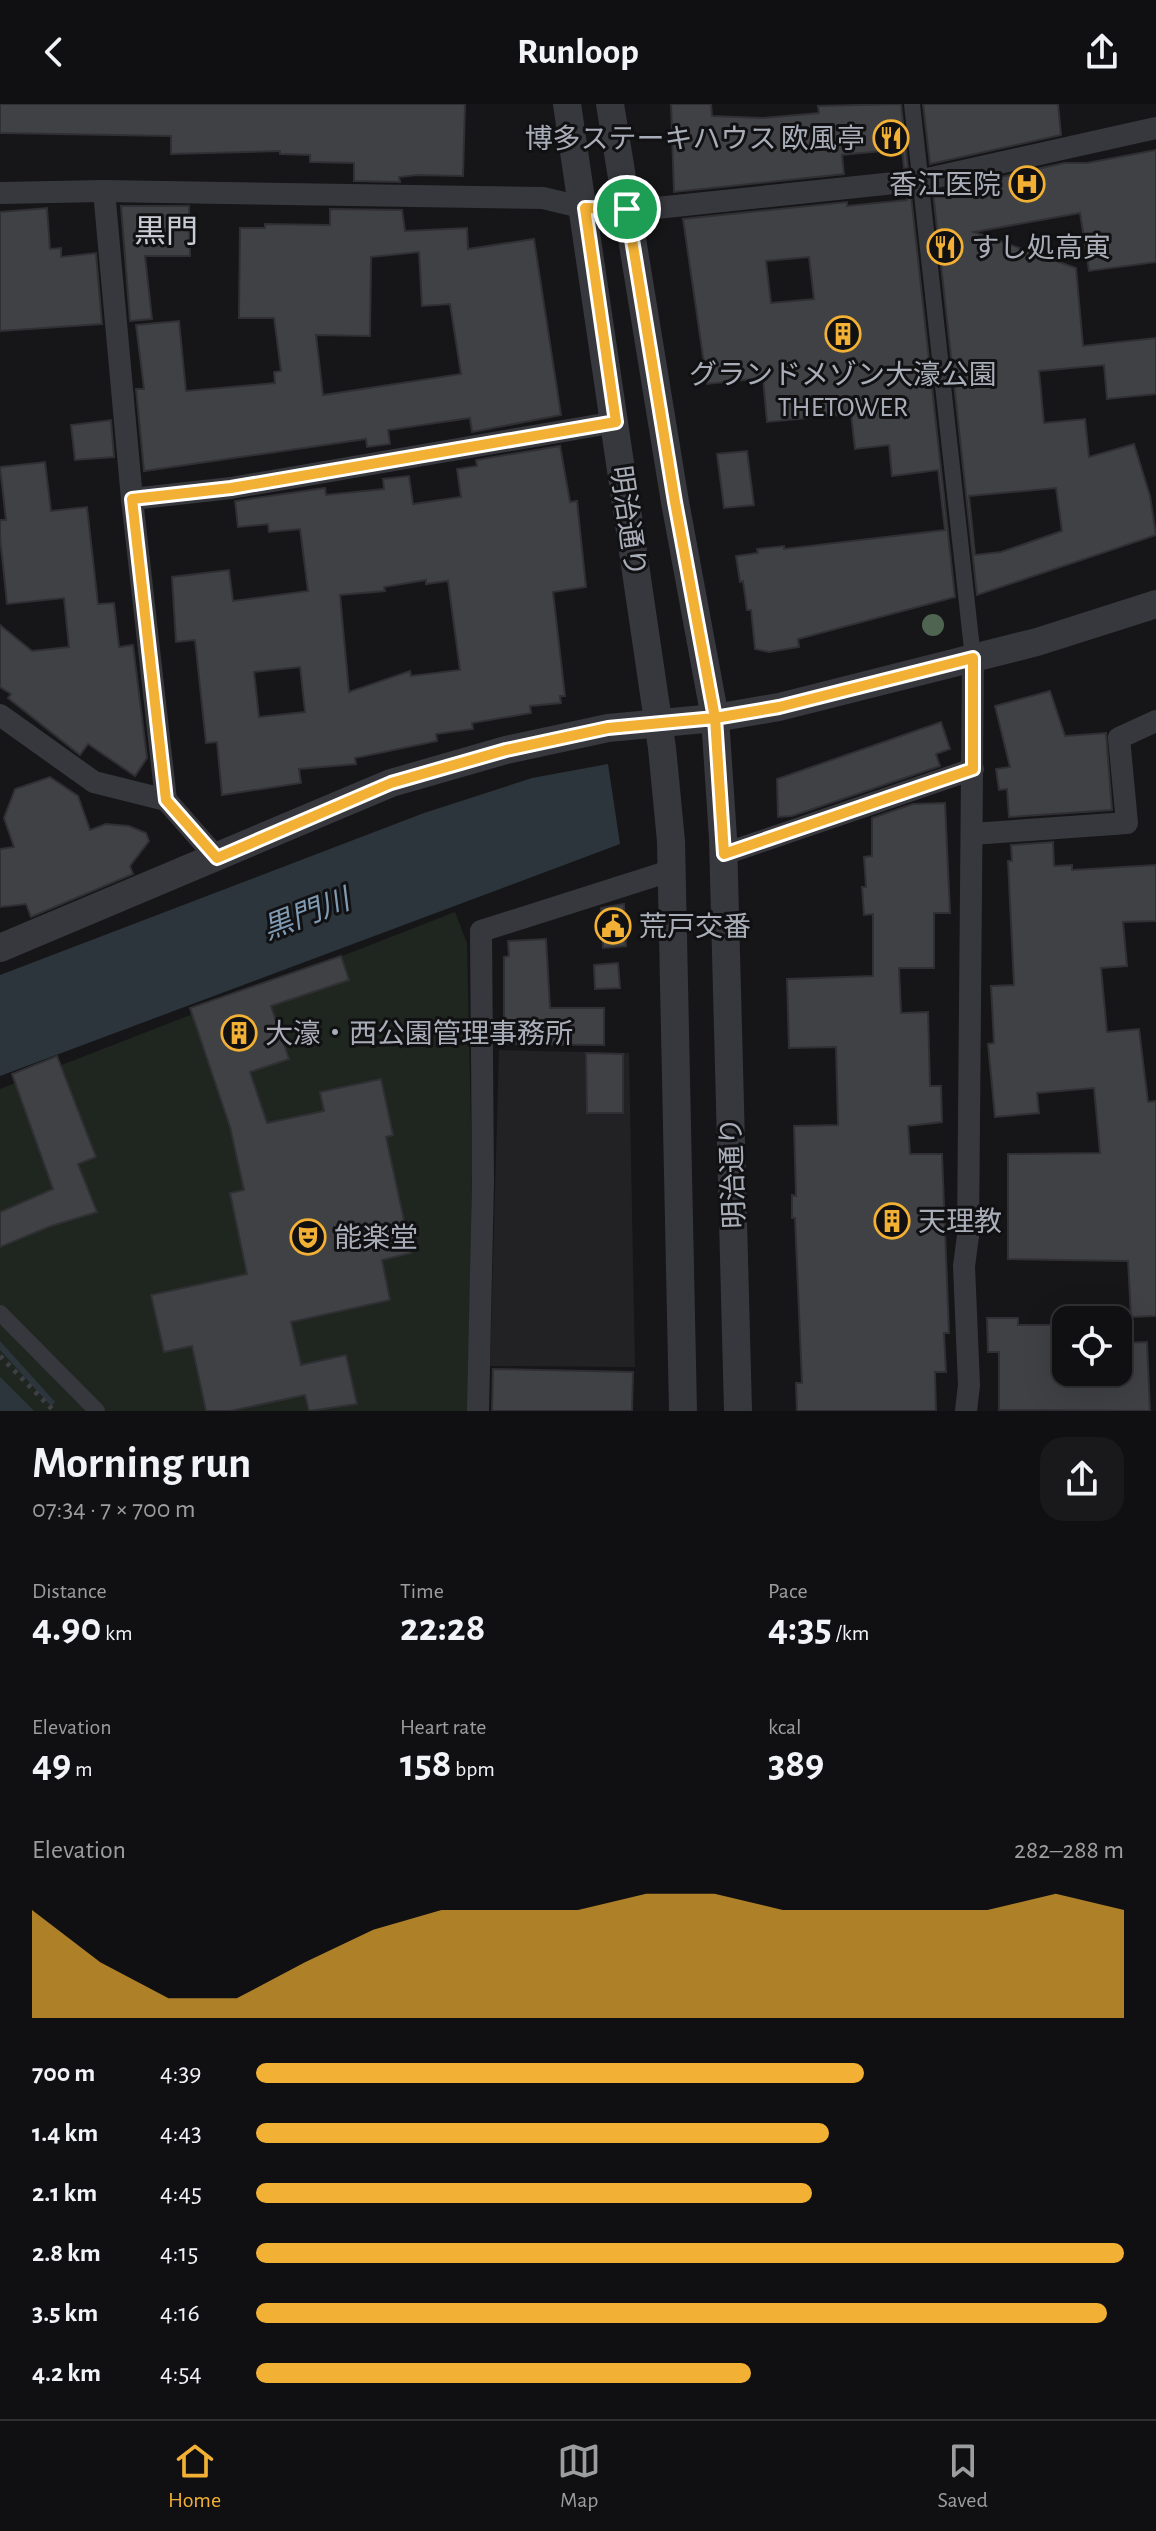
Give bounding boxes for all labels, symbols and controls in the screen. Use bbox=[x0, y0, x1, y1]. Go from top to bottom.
icon: back bbox=[32, 30, 76, 74]
icon: share bbox=[1080, 30, 1124, 74]
text: Runloop bbox=[517, 34, 639, 70]
restaurant icon: 博多ステーキハウス 欧風亭 bbox=[872, 119, 910, 157]
place label: 博多ステーキハウス 欧風亭 bbox=[524, 124, 865, 154]
hospital icon: 香江医院 bbox=[1008, 165, 1046, 203]
place label: 香江医院 bbox=[889, 170, 1001, 200]
pin bbox=[593, 175, 661, 243]
icon: arrive bbox=[605, 187, 649, 231]
district label: 黒門 bbox=[134, 216, 198, 248]
restaurant icon: すし処高寅 bbox=[926, 228, 964, 266]
place label: すし処高寅 bbox=[971, 233, 1111, 263]
building icon: グランドメゾン大濠公園 THETOWER bbox=[824, 315, 862, 353]
place label: グランドメゾン大濠公園 THETOWER bbox=[689, 360, 997, 422]
street label: 明治通り bbox=[605, 464, 651, 579]
water label: 黒門川 bbox=[259, 883, 357, 945]
public building icon: 荒戸交番 bbox=[594, 907, 632, 945]
place label: 荒戸交番 bbox=[639, 912, 751, 942]
building icon: 大濠・西公園管理事務所 bbox=[220, 1014, 258, 1052]
place label: 大濠・西公園管理事務所 bbox=[265, 1019, 573, 1049]
street label: 明治通り bbox=[716, 1116, 750, 1229]
building icon: 天理教 bbox=[873, 1202, 911, 1240]
place label: 天理教 bbox=[918, 1207, 1002, 1237]
theatre icon: 能楽堂 bbox=[289, 1218, 327, 1256]
place label: 能楽堂 bbox=[334, 1223, 418, 1253]
map controls bbox=[1052, 1306, 1132, 1386]
button: locate bbox=[1052, 1306, 1132, 1386]
button: share bbox=[1040, 1437, 1124, 1521]
text: Morning run bbox=[32, 1442, 251, 1486]
text: 07:34 · 7 × 700 m bbox=[32, 1496, 196, 1522]
text: Distance bbox=[32, 1580, 107, 1602]
text: Time bbox=[400, 1580, 444, 1602]
text: Pace bbox=[768, 1580, 808, 1602]
text: 4.90 bbox=[32, 1608, 101, 1648]
text: 22:28 bbox=[400, 1608, 485, 1648]
text: 4:35 bbox=[768, 1608, 832, 1648]
text: km bbox=[101, 1622, 133, 1644]
text: /km bbox=[832, 1622, 869, 1644]
text: Elevation bbox=[32, 1716, 112, 1738]
text: Heart rate bbox=[400, 1716, 486, 1738]
text: kcal bbox=[768, 1716, 802, 1738]
text: 49 bbox=[32, 1744, 71, 1784]
text: 158 bbox=[400, 1744, 451, 1784]
text: 389 bbox=[768, 1744, 824, 1784]
text: m bbox=[71, 1758, 93, 1780]
text: bpm bbox=[451, 1758, 495, 1780]
text: Elevation bbox=[32, 1837, 126, 1863]
text: 282–288 m bbox=[1014, 1837, 1124, 1863]
text: 700 m bbox=[32, 2060, 95, 2086]
text: 4:39 bbox=[160, 2060, 201, 2086]
text: 1.4 km bbox=[32, 2120, 98, 2146]
text: 4:43 bbox=[160, 2120, 202, 2146]
text: 2.1 km bbox=[32, 2180, 97, 2206]
text: 4:45 bbox=[160, 2180, 202, 2206]
text: 2.8 km bbox=[32, 2240, 101, 2266]
text: 4:15 bbox=[160, 2240, 198, 2266]
text: 3.5 km bbox=[32, 2300, 98, 2326]
text: 4:16 bbox=[160, 2300, 200, 2326]
text: 4.2 km bbox=[32, 2360, 101, 2386]
text: 4:54 bbox=[160, 2360, 202, 2386]
tab: Home bbox=[168, 2439, 221, 2513]
tab: Map bbox=[557, 2439, 601, 2513]
tab: Saved bbox=[938, 2439, 988, 2513]

